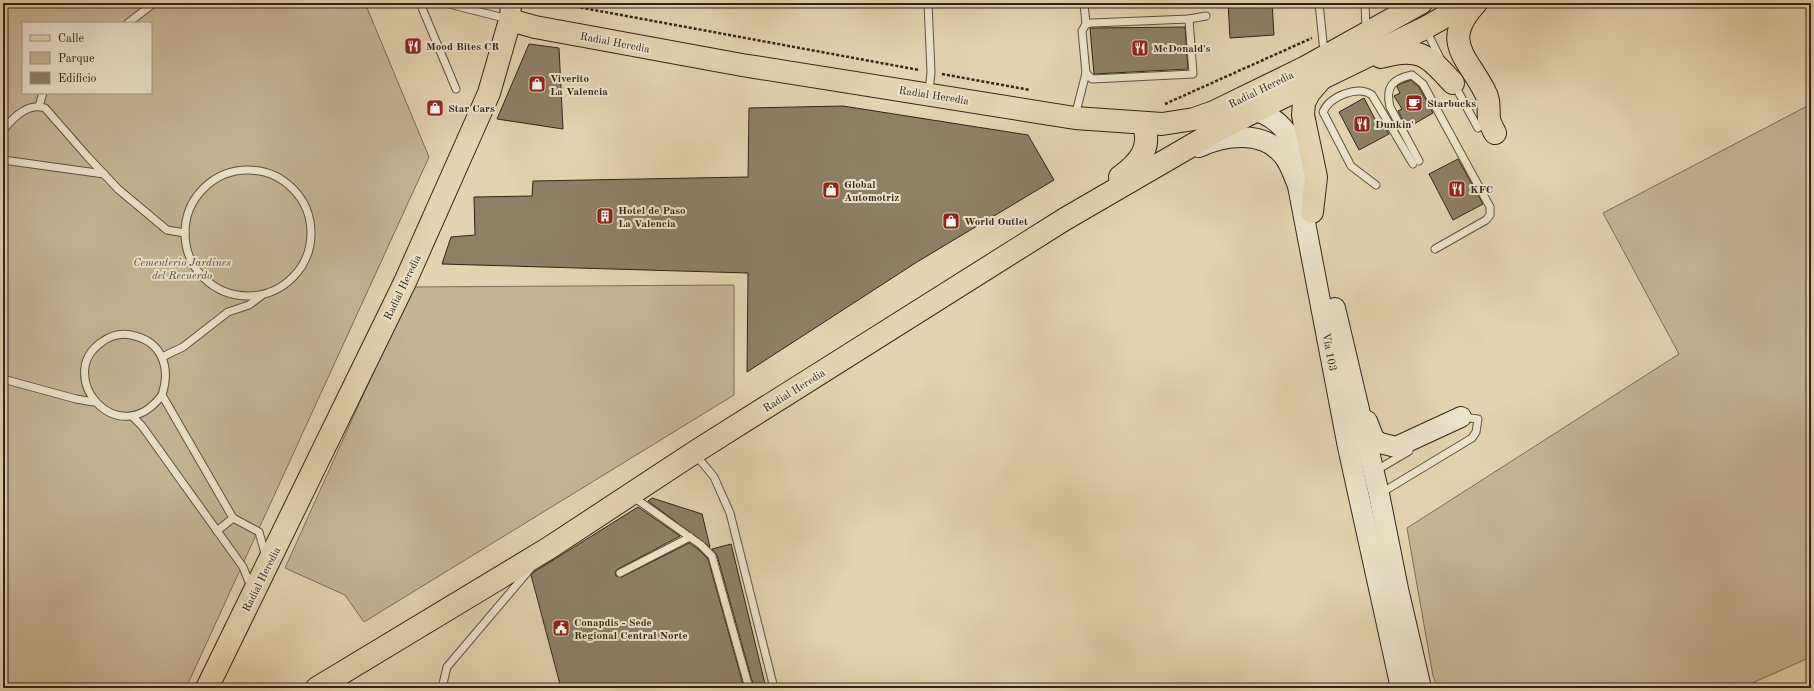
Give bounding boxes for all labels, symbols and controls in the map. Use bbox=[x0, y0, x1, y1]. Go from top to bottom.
legend bbox=[22, 22, 152, 94]
street label: Radial Heredia bbox=[579, 31, 651, 56]
text: Calle bbox=[58, 33, 84, 45]
restaurant icon: Mood Bites CR bbox=[403, 36, 423, 56]
restaurant icon: McDonald's bbox=[1130, 38, 1150, 58]
place label: Mood Bites CR bbox=[426, 42, 499, 53]
place label: McDonald's bbox=[1153, 44, 1211, 55]
text: Parque bbox=[58, 53, 95, 65]
street label: Radial Heredia bbox=[1227, 70, 1296, 111]
text: Edificio bbox=[58, 73, 97, 85]
shop icon: Viverito La Valencia bbox=[527, 74, 547, 94]
place label: Viverito La Valencia bbox=[550, 74, 608, 98]
street label: Radial Heredia bbox=[898, 85, 970, 108]
cafe icon: Starbucks bbox=[1404, 93, 1424, 113]
shop icon: Star Cars bbox=[425, 98, 445, 118]
place label: Starbucks bbox=[1427, 99, 1476, 110]
place label: Star Cars bbox=[448, 104, 495, 115]
restaurant icon: Dunkin' bbox=[1352, 114, 1372, 134]
place label: Dunkin' bbox=[1375, 120, 1414, 131]
restaurant icon: KFC bbox=[1447, 179, 1467, 199]
shop icon: Global Automotriz bbox=[821, 180, 841, 200]
place label: Global Automotriz bbox=[844, 180, 899, 204]
place label: KFC bbox=[1470, 185, 1493, 196]
building icon: Hotel de Paso La Valencia bbox=[595, 206, 615, 226]
place label: Hotel de Paso La Valencia bbox=[618, 206, 686, 230]
shop icon: World Outlet bbox=[941, 211, 961, 231]
place label: World Outlet bbox=[964, 217, 1028, 228]
street label: Radial Heredia bbox=[383, 253, 424, 322]
park label: Cementerio Jardines del Recuerdo bbox=[133, 258, 231, 282]
street label: Vía 103 bbox=[1319, 332, 1338, 372]
street label: Radial Heredia bbox=[762, 368, 828, 415]
street label: Radial Heredia bbox=[241, 545, 284, 614]
public building icon: Conapdis - Sede Regional Central Norte bbox=[551, 618, 571, 638]
place label: Conapdis - Sede Regional Central Norte bbox=[574, 618, 688, 642]

